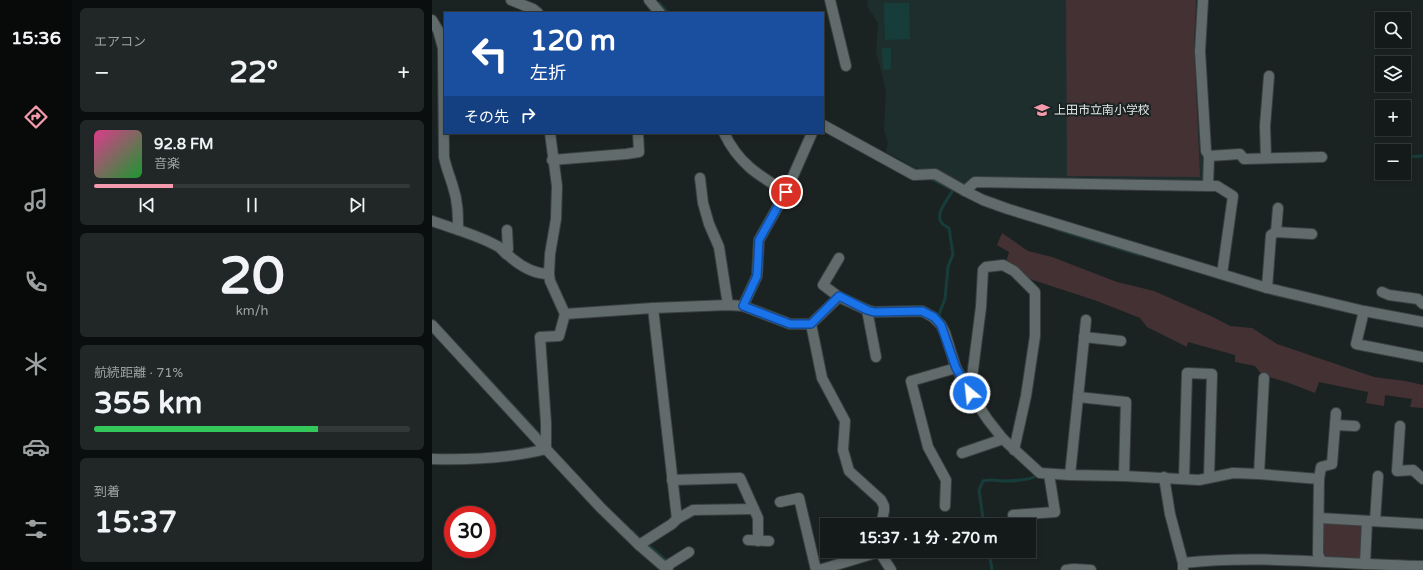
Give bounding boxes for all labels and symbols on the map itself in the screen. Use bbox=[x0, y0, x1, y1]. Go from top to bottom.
school or university icon: 上田市立南小学校 bbox=[1033, 101, 1051, 119]
place label: 上田市立南小学校 bbox=[1054, 103, 1150, 117]
pin bbox=[769, 175, 803, 209]
position arrow bbox=[949, 372, 991, 414]
speed limit sign: 30 bbox=[444, 506, 496, 558]

